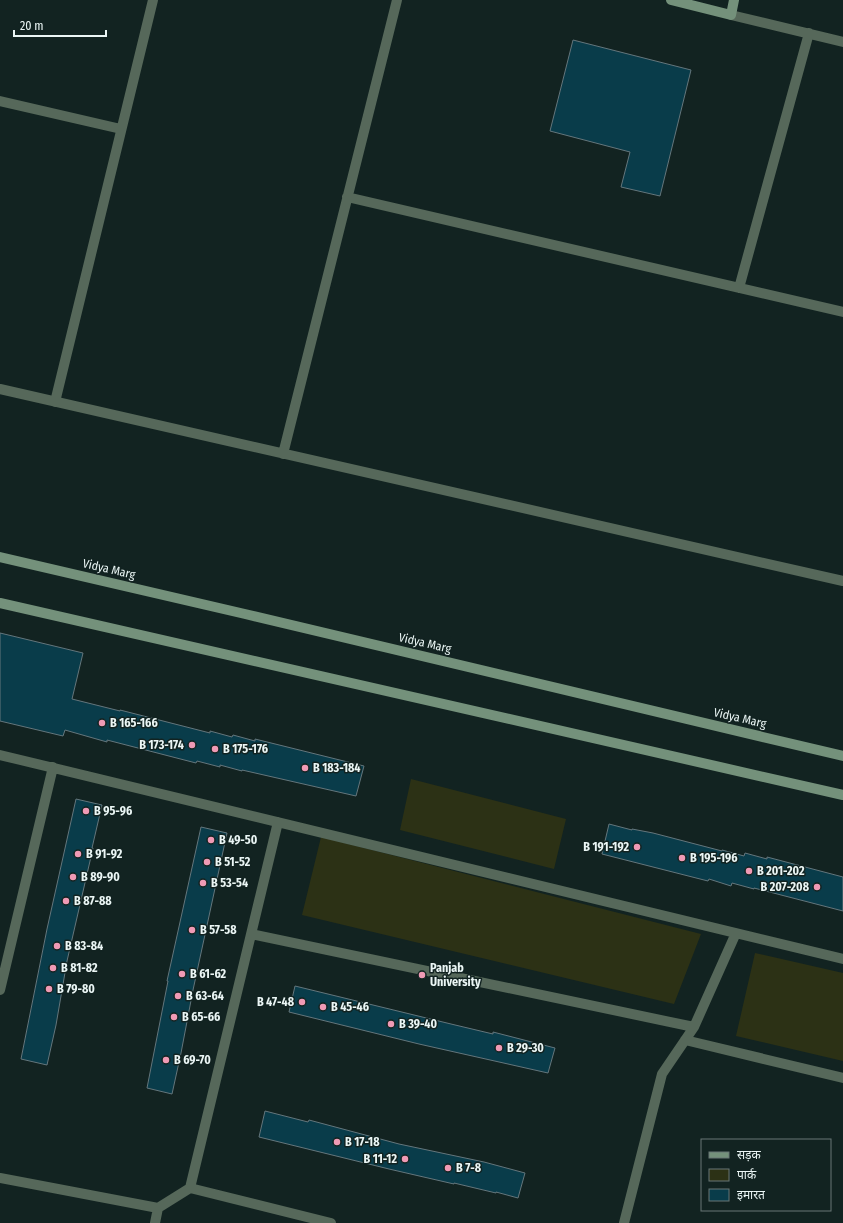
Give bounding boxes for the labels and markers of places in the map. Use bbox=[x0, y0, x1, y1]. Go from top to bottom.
place label: B 165-166 bbox=[110, 716, 158, 730]
marker: B 165-166 bbox=[97, 718, 107, 728]
place label: B 173-174 bbox=[139, 738, 184, 752]
marker: B 173-174 bbox=[187, 740, 197, 750]
place label: B 175-176 bbox=[223, 742, 268, 756]
marker: B 175-176 bbox=[210, 744, 220, 754]
place label: B 183-184 bbox=[313, 761, 361, 775]
marker: B 183-184 bbox=[300, 763, 310, 773]
place label: B 95-96 bbox=[94, 804, 132, 818]
marker: B 95-96 bbox=[81, 806, 91, 816]
place label: B 49-50 bbox=[219, 833, 258, 847]
marker: B 49-50 bbox=[206, 835, 216, 845]
place label: B 191-192 bbox=[583, 840, 629, 854]
marker: B 191-192 bbox=[632, 842, 642, 852]
place label: B 91-92 bbox=[86, 847, 123, 861]
marker: B 91-92 bbox=[73, 849, 83, 859]
place label: B 195-196 bbox=[690, 851, 738, 865]
marker: B 195-196 bbox=[677, 853, 687, 863]
place label: B 51-52 bbox=[215, 855, 251, 869]
marker: B 51-52 bbox=[202, 857, 212, 867]
place label: B 201-202 bbox=[757, 864, 805, 878]
marker: B 201-202 bbox=[744, 866, 754, 876]
place label: B 89-90 bbox=[81, 870, 120, 884]
marker: B 89-90 bbox=[68, 872, 78, 882]
place label: B 53-54 bbox=[211, 876, 248, 890]
marker: B 53-54 bbox=[198, 878, 208, 888]
place label: B 207-208 bbox=[760, 880, 810, 894]
marker: B 207-208 bbox=[812, 882, 822, 892]
place label: B 87-88 bbox=[74, 894, 112, 908]
marker: B 87-88 bbox=[61, 896, 71, 906]
place label: B 57-58 bbox=[200, 923, 237, 937]
marker: B 57-58 bbox=[187, 925, 197, 935]
place label: B 83-84 bbox=[65, 939, 103, 953]
marker: B 83-84 bbox=[52, 941, 62, 951]
place label: B 81-82 bbox=[61, 961, 98, 975]
place label: Panjab University bbox=[430, 961, 481, 989]
marker: B 81-82 bbox=[48, 963, 58, 973]
place label: B 61-62 bbox=[190, 967, 227, 981]
marker: B 61-62 bbox=[177, 969, 187, 979]
marker: Panjab University bbox=[417, 970, 427, 980]
place label: B 79-80 bbox=[57, 982, 95, 996]
marker: B 79-80 bbox=[44, 984, 54, 994]
place label: B 63-64 bbox=[186, 989, 224, 1003]
marker: B 63-64 bbox=[173, 991, 183, 1001]
place label: B 47-48 bbox=[257, 995, 295, 1009]
marker: B 47-48 bbox=[297, 997, 307, 1007]
place label: B 45-46 bbox=[331, 1000, 369, 1014]
marker: B 45-46 bbox=[318, 1002, 328, 1012]
place label: B 65-66 bbox=[182, 1010, 220, 1024]
marker: B 65-66 bbox=[169, 1012, 179, 1022]
place label: B 39-40 bbox=[399, 1017, 438, 1031]
marker: B 39-40 bbox=[386, 1019, 396, 1029]
place label: B 29-30 bbox=[507, 1041, 544, 1055]
marker: B 29-30 bbox=[494, 1043, 504, 1053]
place label: B 69-70 bbox=[174, 1053, 211, 1067]
marker: B 69-70 bbox=[161, 1055, 171, 1065]
place label: B 17-18 bbox=[345, 1135, 380, 1149]
marker: B 17-18 bbox=[332, 1137, 342, 1147]
place label: B 11-12 bbox=[364, 1152, 397, 1166]
marker: B 11-12 bbox=[400, 1154, 410, 1164]
place label: B 7-8 bbox=[456, 1161, 482, 1175]
marker: B 7-8 bbox=[443, 1163, 453, 1173]

